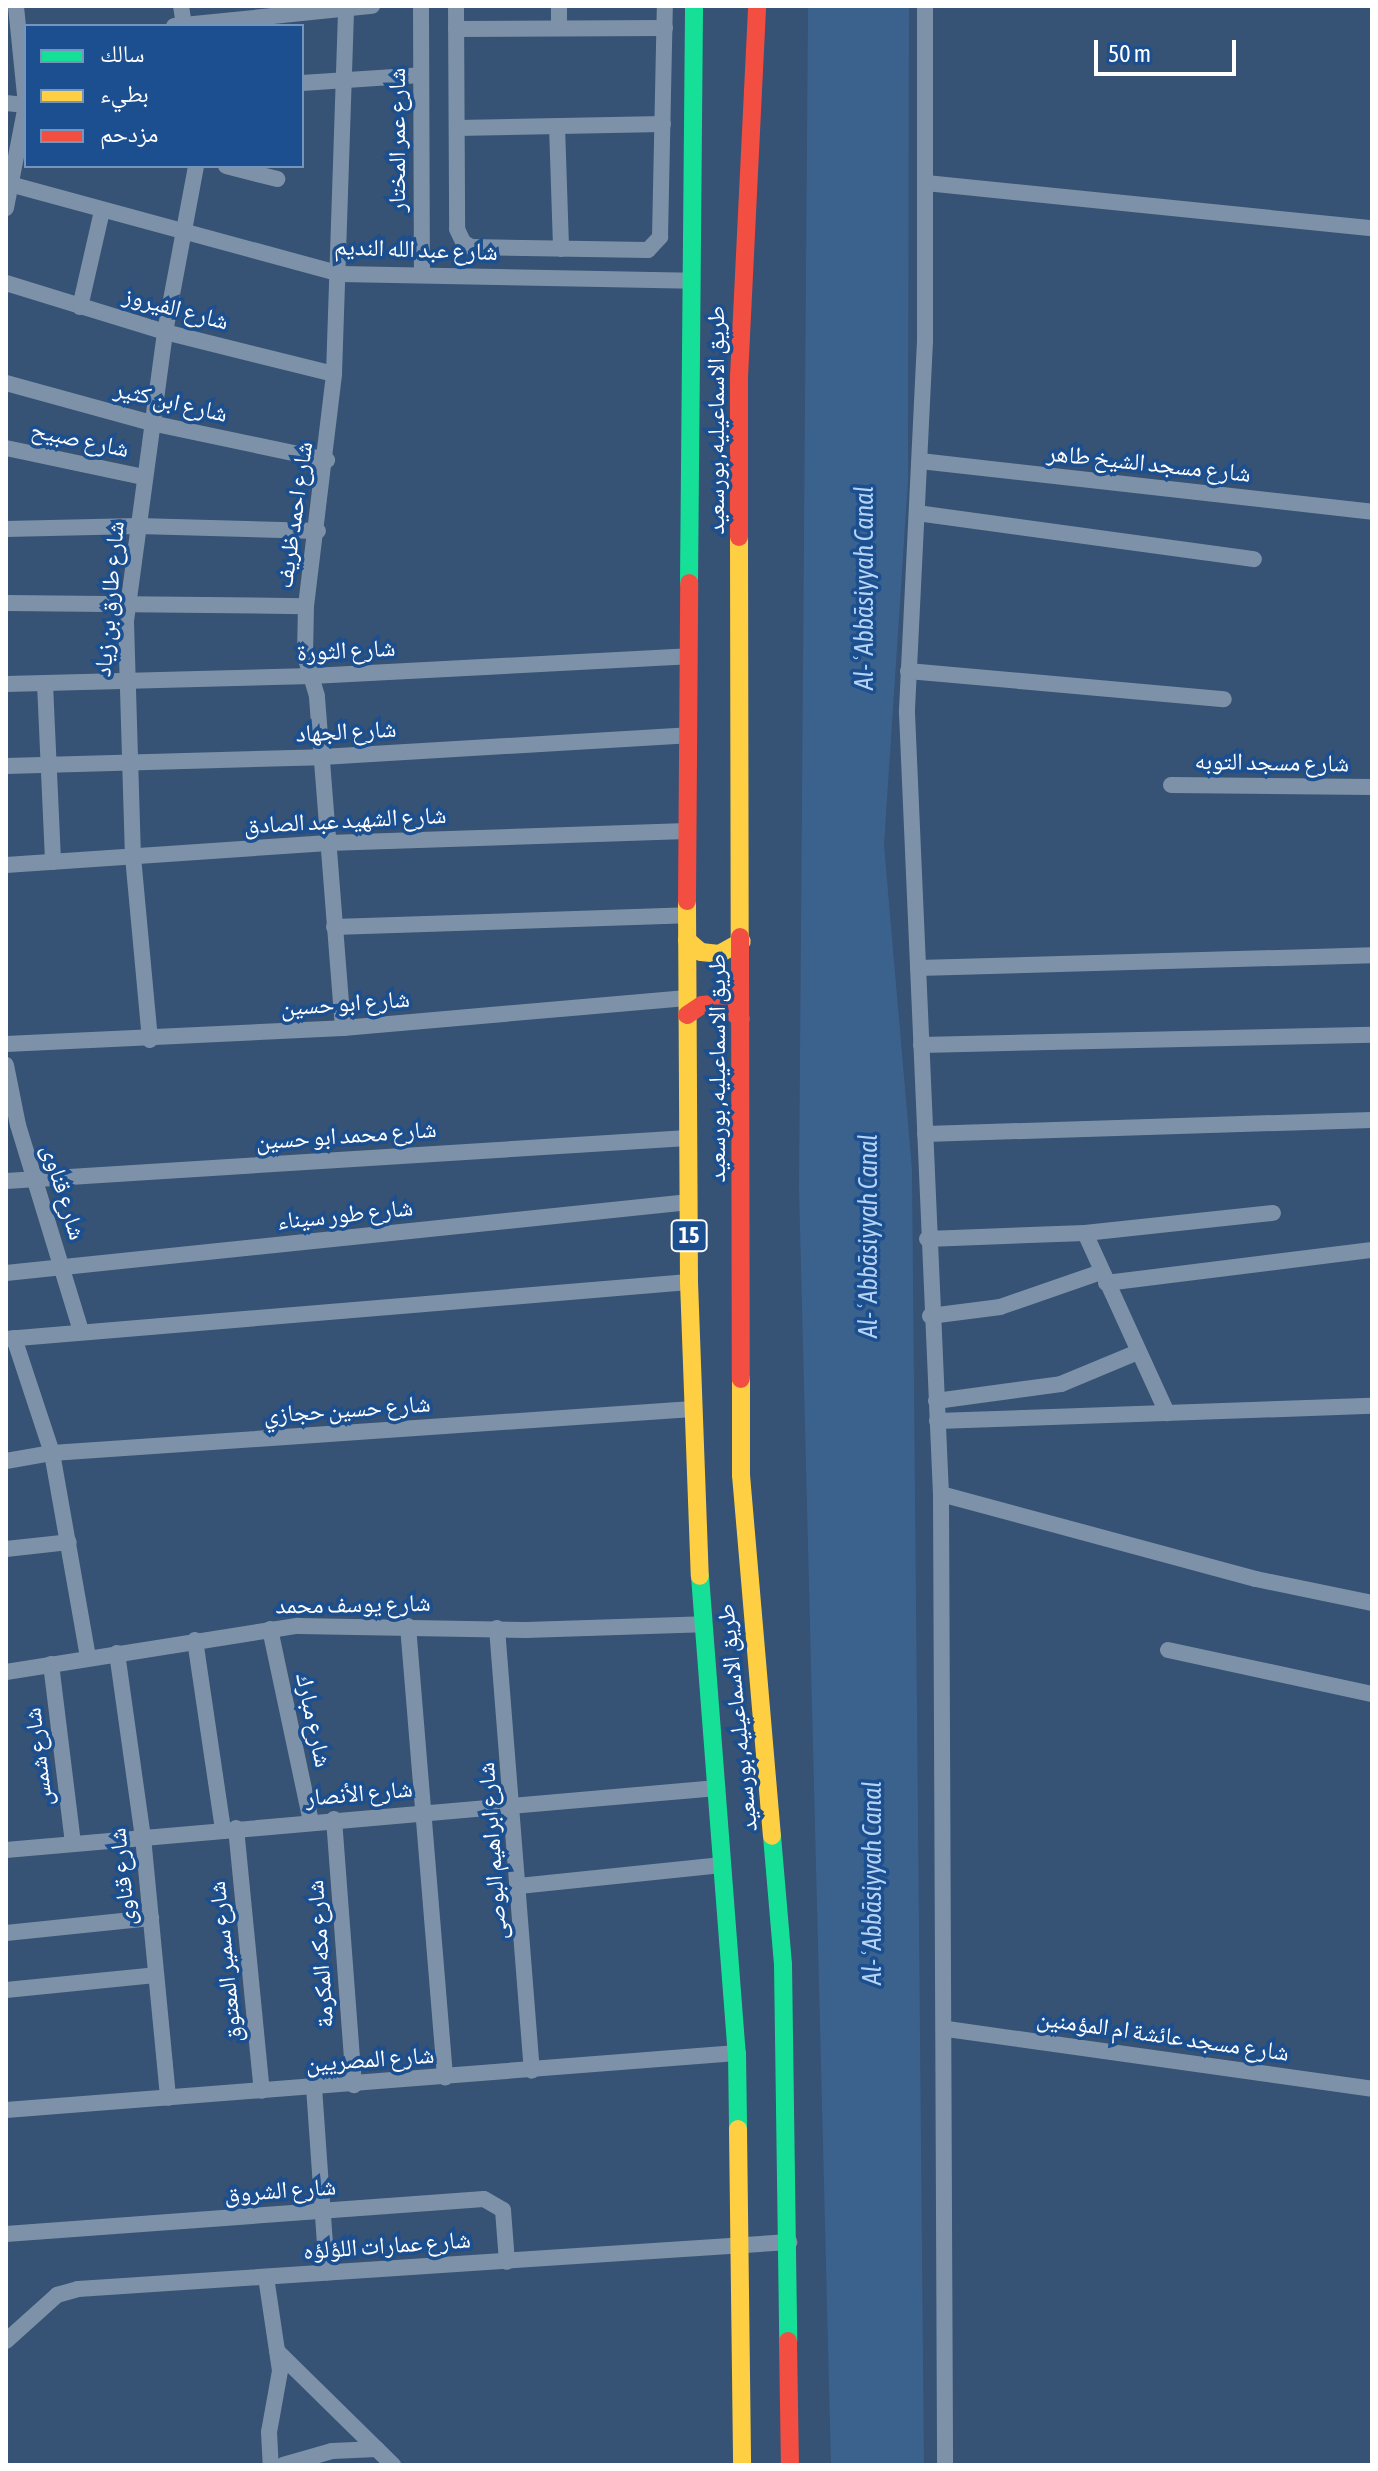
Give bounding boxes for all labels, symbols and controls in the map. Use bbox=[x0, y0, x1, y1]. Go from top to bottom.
legend bbox=[24, 24, 304, 168]
scale bar bbox=[1098, 24, 1240, 74]
text: سالك bbox=[100, 40, 145, 67]
text: 50 m bbox=[1108, 40, 1151, 67]
street label: شارع عمر المختار bbox=[383, 68, 411, 212]
text: بطيء bbox=[100, 80, 149, 107]
text: مزدحم bbox=[100, 120, 159, 147]
street label: شارع عبد الله النديم bbox=[334, 232, 498, 266]
street label: شارع الفيروز bbox=[120, 280, 232, 336]
street label: طريق الاسماعيليه, بورسعيد bbox=[702, 306, 730, 534]
street label: شارع ابن كثير bbox=[111, 374, 231, 428]
street label: شارع صبيح bbox=[28, 415, 132, 463]
street label: شارع مسجد الشيخ طاهر bbox=[1046, 438, 1252, 488]
street label: شارع احمد ظريف bbox=[269, 440, 319, 590]
water label: Al-ʿAbbāsiyyah Canal bbox=[849, 486, 881, 690]
street label: شارع طارق بن زياد bbox=[88, 520, 130, 678]
street label: شارع الثورة bbox=[296, 633, 396, 667]
street label: شارع الجهاد bbox=[295, 714, 397, 748]
street label: شارع مسجد التوبه bbox=[1194, 746, 1350, 778]
street label: شارع الشهيد عبد الصادق bbox=[243, 800, 447, 840]
street label: طريق الاسماعيليه, بورسعيد bbox=[703, 954, 731, 1182]
street label: شارع ابو حسين bbox=[279, 984, 411, 1022]
street label: شارع محمد ابو حسين bbox=[255, 1114, 437, 1156]
water label: Al-ʿAbbāsiyyah Canal bbox=[853, 1134, 885, 1338]
street label: شارع قناوى bbox=[36, 1141, 92, 1243]
street label: شارع طور سيناء bbox=[276, 1193, 414, 1235]
road number: 15 bbox=[669, 1218, 709, 1254]
street label: شارع حسين حجازي bbox=[262, 1389, 432, 1429]
street label: شارع يوسف محمد bbox=[275, 1588, 431, 1620]
street label: طريق الاسماعيليه, بورسعيد bbox=[711, 1603, 763, 1833]
street label: شارع مبارك bbox=[290, 1670, 338, 1770]
street label: شارع شمس bbox=[18, 1706, 58, 1808]
street label: شارع ابراهيم البوصى bbox=[471, 1761, 513, 1941]
street label: شارع الأنصار bbox=[304, 1774, 414, 1812]
water label: Al-ʿAbbāsiyyah Canal bbox=[857, 1781, 889, 1985]
street label: شارع قناوى bbox=[103, 1827, 141, 1927]
street label: شارع مكه المكرمة bbox=[300, 1879, 340, 2029]
street label: شارع سمير المعتوق bbox=[202, 1880, 248, 2044]
street label: شارع مسجد عائشة ام المؤمنين bbox=[1035, 2003, 1291, 2067]
street label: شارع المصريين bbox=[305, 2040, 435, 2078]
street label: شارع الشروق bbox=[223, 2172, 337, 2208]
street label: شارع عمارات اللؤلؤه bbox=[302, 2225, 472, 2265]

